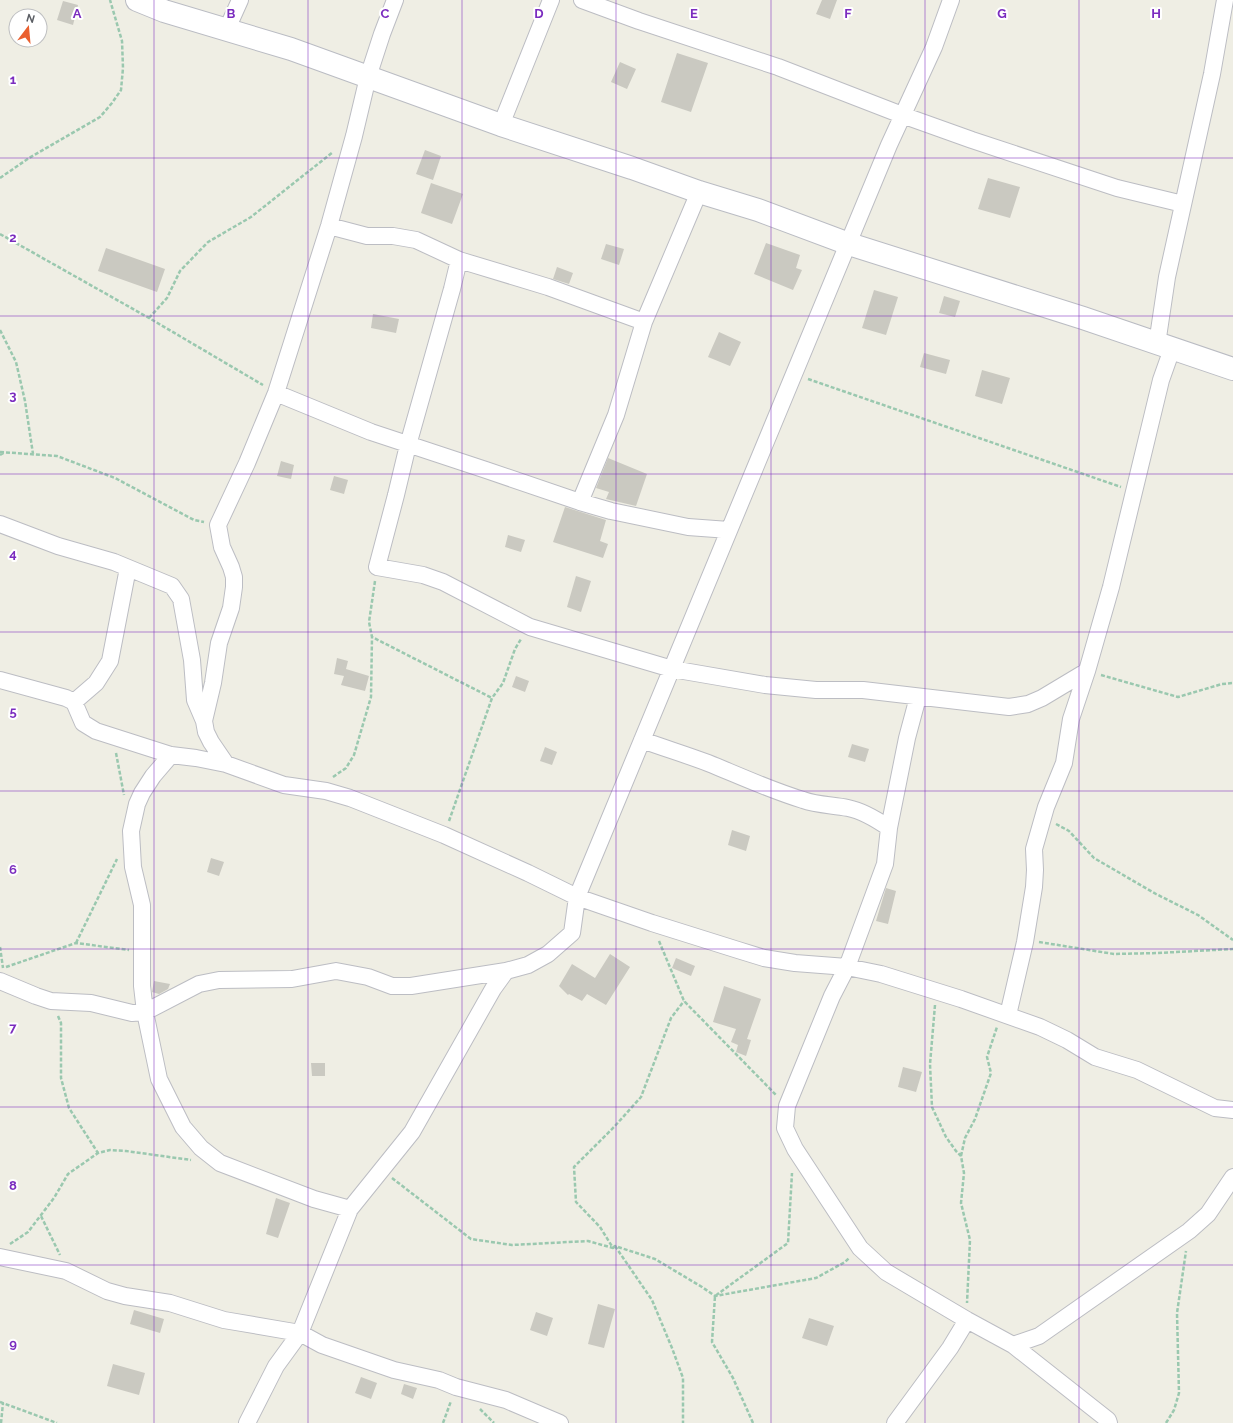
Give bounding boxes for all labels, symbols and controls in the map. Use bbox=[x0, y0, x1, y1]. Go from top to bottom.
text: A bbox=[73, 6, 82, 21]
text: B bbox=[227, 6, 236, 21]
text: C bbox=[381, 6, 390, 21]
text: D bbox=[534, 6, 544, 21]
text: E bbox=[690, 6, 698, 21]
text: F bbox=[844, 6, 852, 21]
text: G bbox=[997, 6, 1007, 21]
text: H bbox=[1151, 6, 1161, 21]
north arrow bbox=[8, 8, 48, 48]
text: N bbox=[25, 11, 36, 26]
text: 1 bbox=[10, 72, 17, 87]
text: 2 bbox=[9, 230, 17, 245]
text: 3 bbox=[9, 388, 17, 403]
text: 4 bbox=[9, 546, 17, 561]
text: 5 bbox=[9, 704, 17, 719]
text: 6 bbox=[9, 862, 17, 877]
text: 7 bbox=[9, 1020, 17, 1035]
text: 8 bbox=[9, 1178, 17, 1193]
text: 9 bbox=[9, 1336, 17, 1351]

